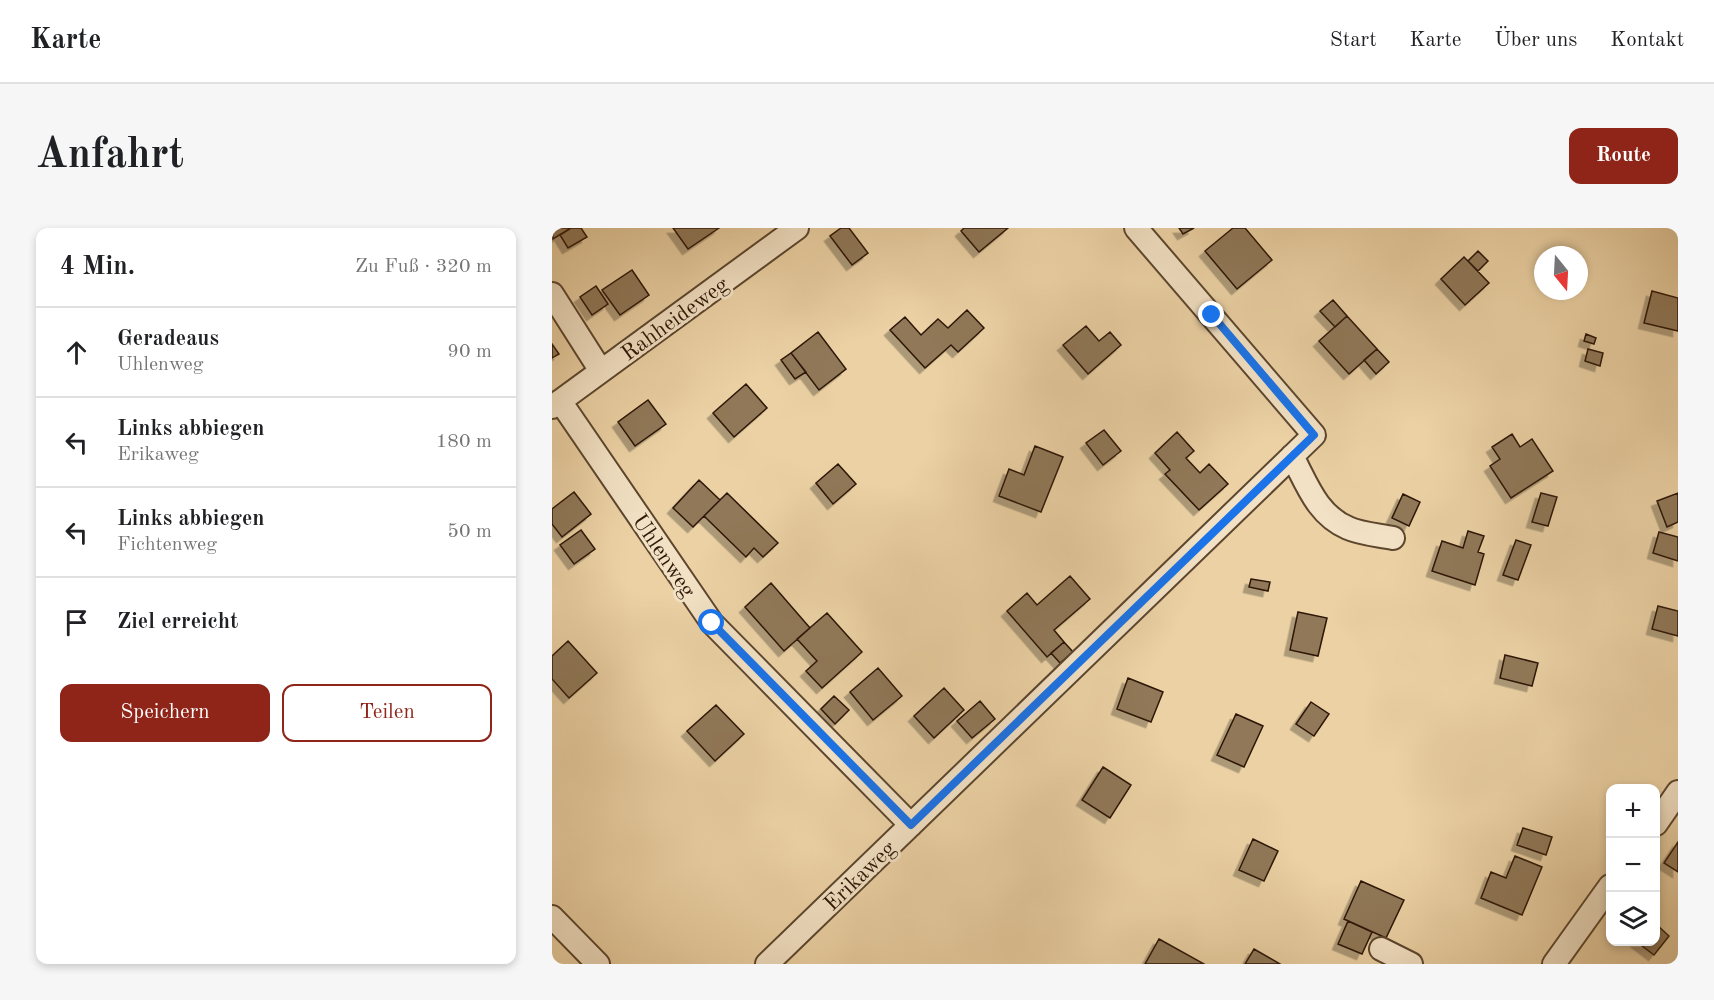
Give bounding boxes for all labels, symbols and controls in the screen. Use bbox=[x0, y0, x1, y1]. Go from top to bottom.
text: Karte bbox=[30, 27, 101, 55]
text: Start bbox=[1330, 30, 1377, 51]
text: Karte bbox=[1410, 30, 1461, 51]
text: Über uns bbox=[1494, 30, 1577, 51]
text: Kontakt bbox=[1610, 30, 1684, 51]
button: Route bbox=[1569, 128, 1678, 184]
text: Anfahrt bbox=[36, 135, 184, 177]
north arrow bbox=[1534, 246, 1588, 300]
text: 4 Min. bbox=[60, 254, 135, 280]
text: Zu Fuß · 320 m bbox=[355, 257, 492, 277]
street label: Rahheideweg bbox=[618, 274, 733, 366]
route end bbox=[1198, 301, 1224, 327]
text: Geradeaus bbox=[117, 328, 219, 350]
icon: ahead bbox=[60, 336, 93, 369]
text: 90 m bbox=[447, 342, 492, 362]
text: Uhlenweg bbox=[117, 355, 203, 375]
text: Links abbiegen bbox=[117, 418, 265, 440]
icon: left bbox=[60, 426, 93, 459]
text: 180 m bbox=[436, 432, 492, 452]
text: Erikaweg bbox=[117, 445, 199, 465]
text: Links abbiegen bbox=[117, 508, 265, 530]
street label: Uhlenweg bbox=[628, 511, 699, 602]
icon: left bbox=[60, 516, 93, 549]
text: 50 m bbox=[447, 522, 492, 542]
text: Fichtenweg bbox=[117, 535, 217, 555]
icon: arrive bbox=[60, 606, 93, 639]
route start bbox=[698, 609, 724, 635]
text: Ziel erreicht bbox=[117, 611, 238, 633]
button: Speichern bbox=[60, 684, 270, 742]
button: Teilen bbox=[282, 684, 492, 742]
map controls bbox=[1606, 784, 1660, 946]
button: + bbox=[1606, 784, 1660, 838]
street label: Erikaweg bbox=[820, 837, 900, 916]
button: − bbox=[1606, 838, 1660, 892]
button: layers bbox=[1606, 892, 1660, 946]

